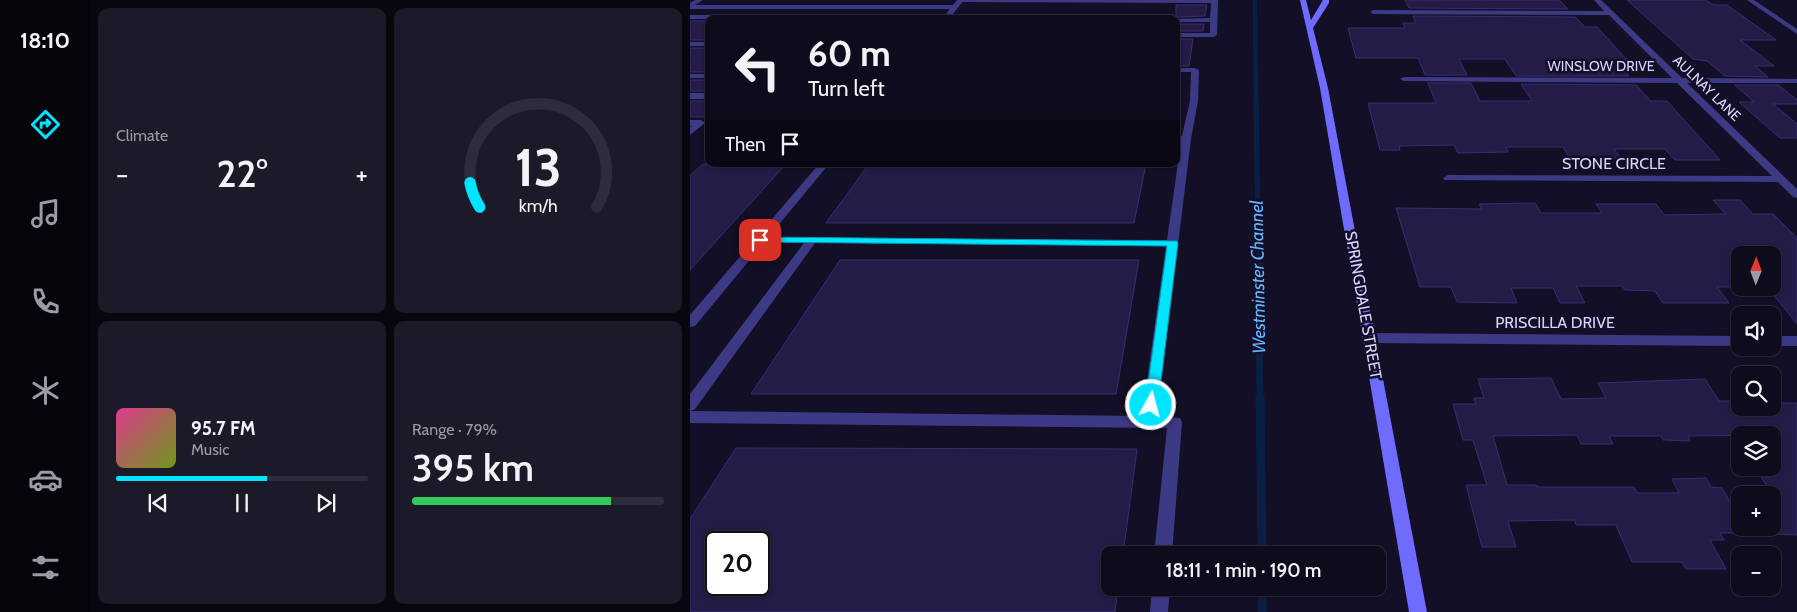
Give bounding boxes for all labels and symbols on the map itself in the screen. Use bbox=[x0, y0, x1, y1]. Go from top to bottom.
street label: AULNAY LANE bbox=[1669, 51, 1745, 125]
street label: WINSLOW DRIVE bbox=[1547, 57, 1655, 75]
street label: STONE CIRCLE bbox=[1562, 154, 1666, 173]
water label: Westminster Channel bbox=[1246, 199, 1270, 354]
pin bbox=[739, 219, 781, 261]
street label: SPRINGDALE STREET bbox=[1341, 230, 1386, 381]
north arrow bbox=[1731, 246, 1781, 296]
street label: PRISCILLA DRIVE bbox=[1495, 313, 1615, 332]
position arrow bbox=[1124, 378, 1176, 430]
speed limit sign: 20 bbox=[705, 531, 770, 596]

